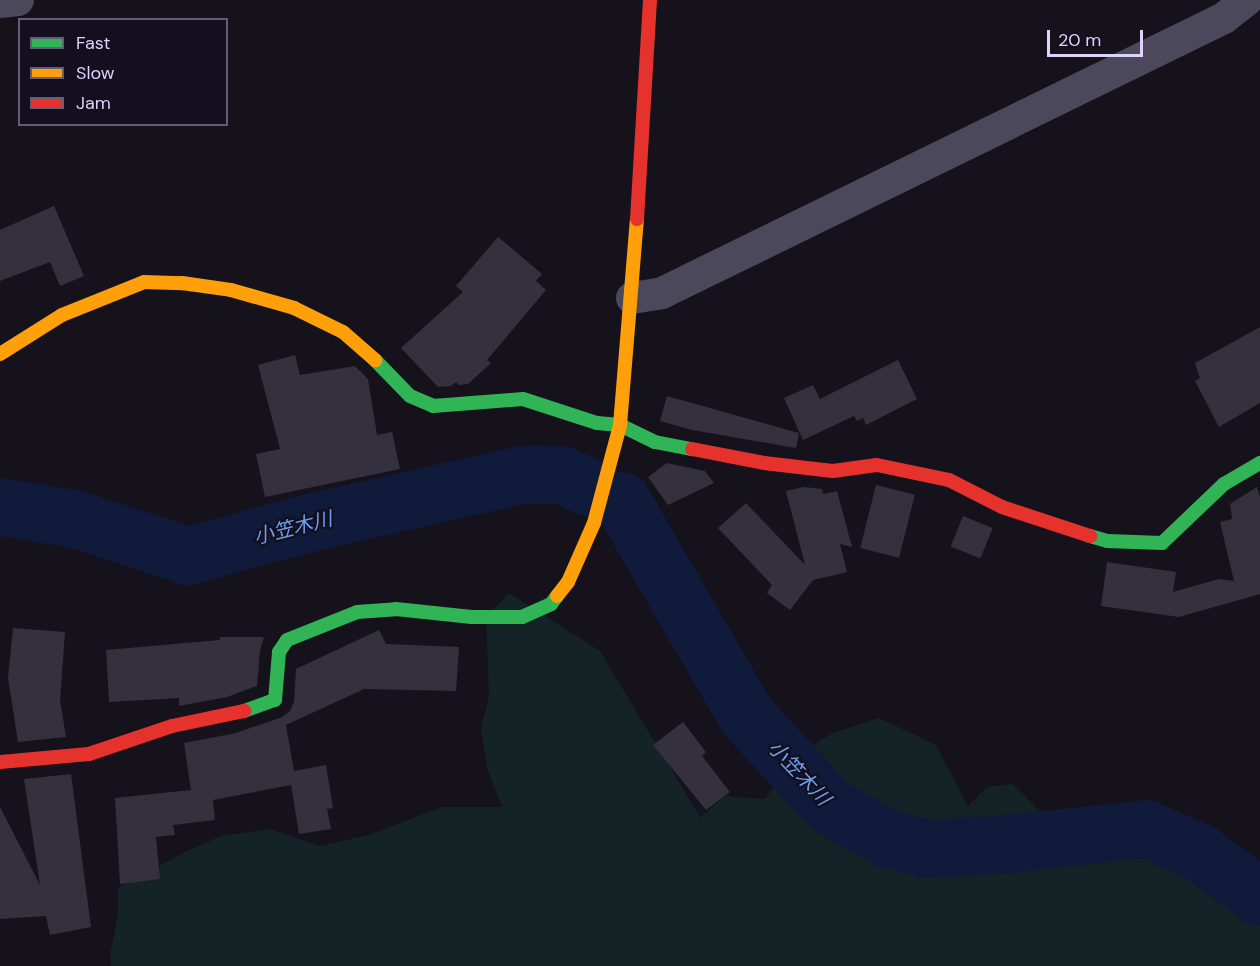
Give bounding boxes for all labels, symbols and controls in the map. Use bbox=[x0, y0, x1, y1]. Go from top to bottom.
legend bbox=[18, 18, 228, 126]
scale bar bbox=[1050, 18, 1146, 56]
text: 20 m bbox=[1058, 28, 1101, 52]
text: Fast bbox=[76, 31, 111, 55]
text: Slow bbox=[76, 61, 115, 85]
text: Jam bbox=[76, 91, 111, 115]
water label: 小笠木川 bbox=[251, 507, 335, 549]
water label: 小笠木川 bbox=[763, 736, 835, 810]

